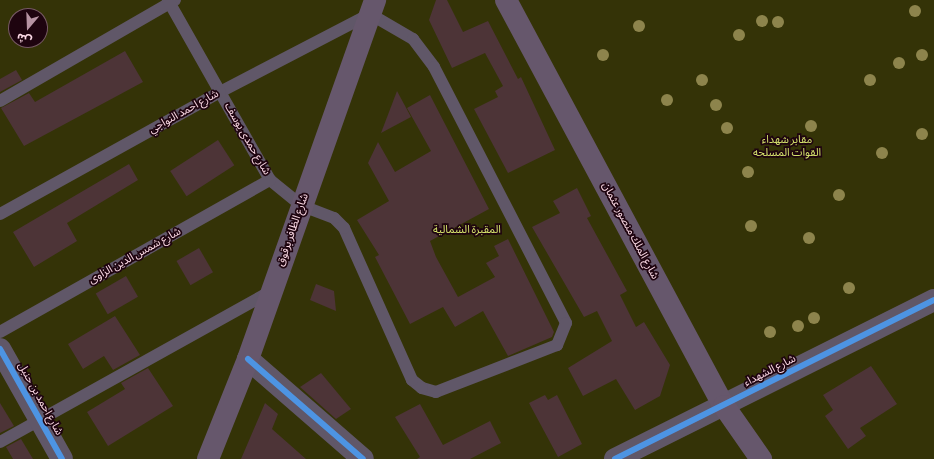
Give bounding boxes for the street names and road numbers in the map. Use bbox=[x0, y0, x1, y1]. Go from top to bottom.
street label: شارع احمد النواجي bbox=[147, 87, 221, 137]
street label: شارع حمدى يوسف bbox=[221, 101, 273, 177]
street label: شارع الملك منصور عثمان bbox=[599, 180, 661, 282]
street label: شارع الظافر برقوق bbox=[274, 192, 312, 268]
street label: شارع شمس الدين الزاوى bbox=[86, 225, 184, 287]
street label: شارع الشهداء bbox=[742, 352, 798, 390]
street label: شارع احمد بن حنبل bbox=[15, 360, 65, 438]

